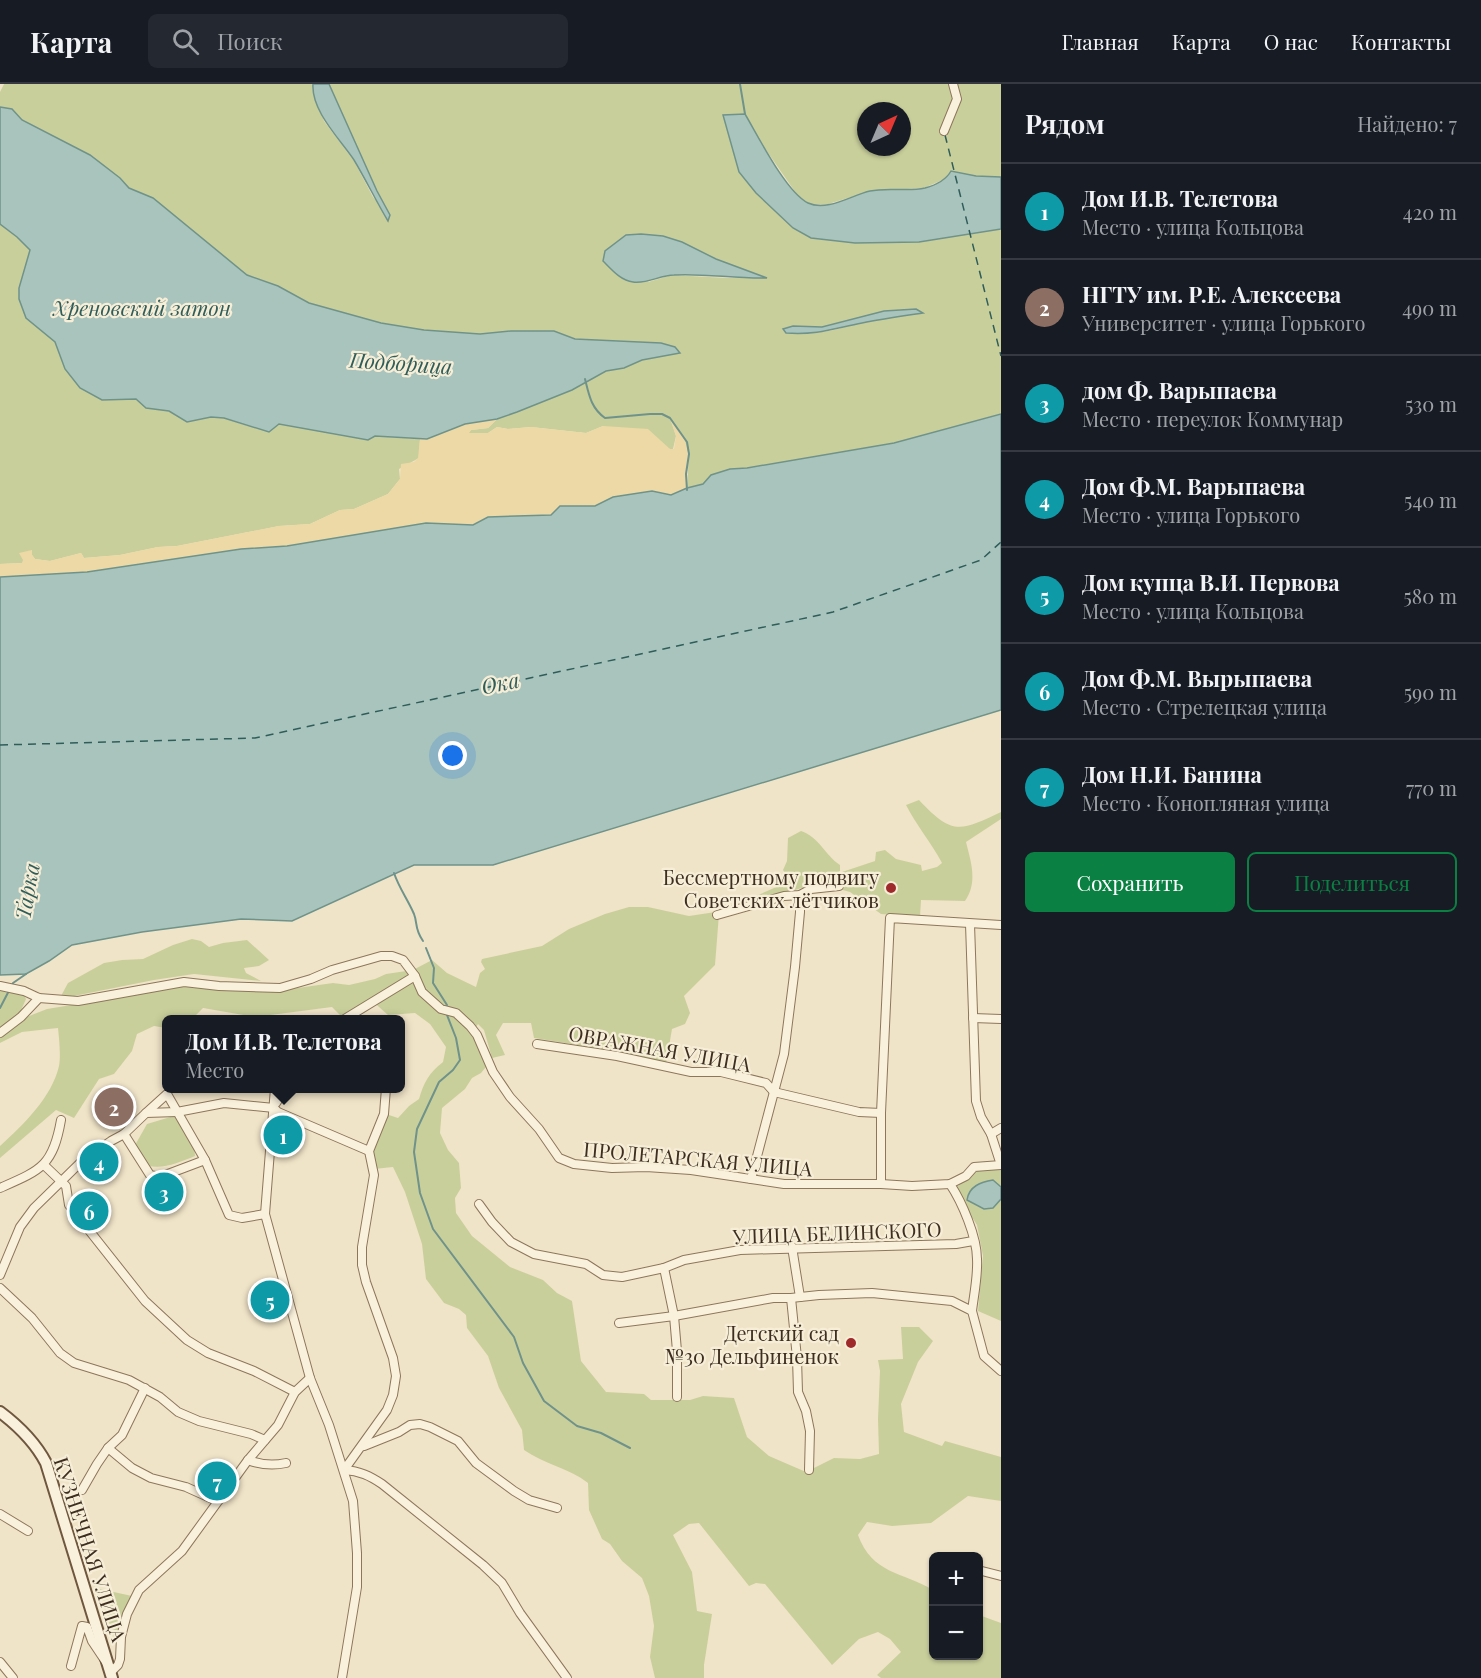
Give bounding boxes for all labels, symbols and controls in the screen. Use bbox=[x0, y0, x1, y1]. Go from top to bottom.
search box bbox=[148, 14, 568, 68]
text: Карта bbox=[30, 23, 112, 60]
icon: search bbox=[169, 25, 202, 58]
text: Поиск bbox=[217, 26, 283, 56]
text: Главная bbox=[1061, 27, 1139, 55]
text: Карта bbox=[1172, 27, 1231, 55]
text: О нас bbox=[1264, 27, 1318, 55]
text: Контакты bbox=[1351, 27, 1451, 55]
north arrow bbox=[857, 102, 911, 156]
text: Рядом bbox=[1025, 106, 1104, 141]
text: Найдено: 7 bbox=[1357, 110, 1457, 137]
text: Дом И.В. Телетова bbox=[1082, 183, 1278, 213]
text: 1 bbox=[1041, 198, 1048, 225]
text: 420 m bbox=[1403, 198, 1457, 225]
text: Место · улица Кольцова bbox=[1082, 213, 1304, 240]
text: НГТУ им. Р.Е. Алексеева bbox=[1082, 279, 1341, 309]
water label: Хреновский затон bbox=[52, 293, 231, 321]
text: 2 bbox=[1039, 294, 1050, 321]
text: 490 m bbox=[1402, 294, 1457, 321]
text: Университет · улица Горького bbox=[1082, 309, 1365, 336]
water label: Подборица bbox=[348, 344, 453, 380]
text: дом Ф. Варыпаева bbox=[1082, 375, 1277, 405]
text: 3 bbox=[1040, 390, 1049, 417]
text: 530 m bbox=[1405, 390, 1457, 417]
text: Место · переулок Коммунар bbox=[1082, 405, 1343, 432]
text: Дом Ф.М. Варыпаева bbox=[1082, 471, 1305, 501]
text: 4 bbox=[1039, 486, 1050, 513]
text: 540 m bbox=[1404, 486, 1457, 513]
text: Место · улица Горького bbox=[1082, 501, 1300, 528]
text: Дом купца В.И. Первова bbox=[1082, 567, 1340, 597]
text: 5 bbox=[1040, 582, 1049, 609]
text: 580 m bbox=[1404, 582, 1457, 609]
text: Место · улица Кольцова bbox=[1082, 597, 1304, 624]
text: Дом Ф.М. Вырыпаева bbox=[1082, 663, 1312, 693]
water label: Ока bbox=[479, 665, 521, 699]
text: 6 bbox=[1039, 678, 1050, 705]
text: 590 m bbox=[1404, 678, 1457, 705]
text: Место · Стрелецкая улица bbox=[1082, 693, 1327, 720]
your location bbox=[438, 741, 467, 770]
text: Дом Н.И. Банина bbox=[1082, 759, 1262, 789]
text: 7 bbox=[1040, 774, 1049, 801]
text: 770 m bbox=[1406, 774, 1457, 801]
text: Место · Конопляная улица bbox=[1082, 789, 1330, 816]
button: Сохранить bbox=[1025, 852, 1235, 912]
button: Поделиться bbox=[1247, 852, 1457, 912]
water label: Тарка bbox=[7, 860, 45, 922]
place label: Бессмертному подвигу Советских лётчиков bbox=[663, 863, 879, 913]
marker: Бессмертному подвигу Советских лётчиков bbox=[884, 881, 898, 895]
popup bbox=[162, 1015, 405, 1093]
street label: ОВРАЖНАЯ УЛИЦА bbox=[567, 1019, 754, 1077]
text: Дом И.В. Телетова bbox=[185, 1026, 382, 1056]
text: Место bbox=[185, 1056, 244, 1083]
pin: 2 bbox=[94, 1084, 134, 1130]
pin: 1 bbox=[264, 1112, 302, 1158]
street label: ПРОЛЕТАРСКАЯ УЛИЦА bbox=[582, 1135, 814, 1181]
pin: 4 bbox=[80, 1140, 118, 1184]
pin: 3 bbox=[144, 1170, 184, 1214]
pin: 6 bbox=[70, 1188, 109, 1234]
street label: УЛИЦА БЕЛИНСКОГО bbox=[731, 1215, 942, 1249]
pin: 5 bbox=[250, 1278, 290, 1322]
place label: Детский сад №30 Дельфиненок bbox=[665, 1319, 840, 1369]
marker: Детский сад №30 Дельфиненок bbox=[844, 1336, 858, 1350]
street label: КУЗНЕЧНАЯ УЛИЦА bbox=[48, 1453, 134, 1645]
pin: 7 bbox=[198, 1458, 236, 1504]
map controls bbox=[929, 1552, 983, 1660]
button: + bbox=[929, 1552, 983, 1606]
button: − bbox=[929, 1606, 983, 1660]

